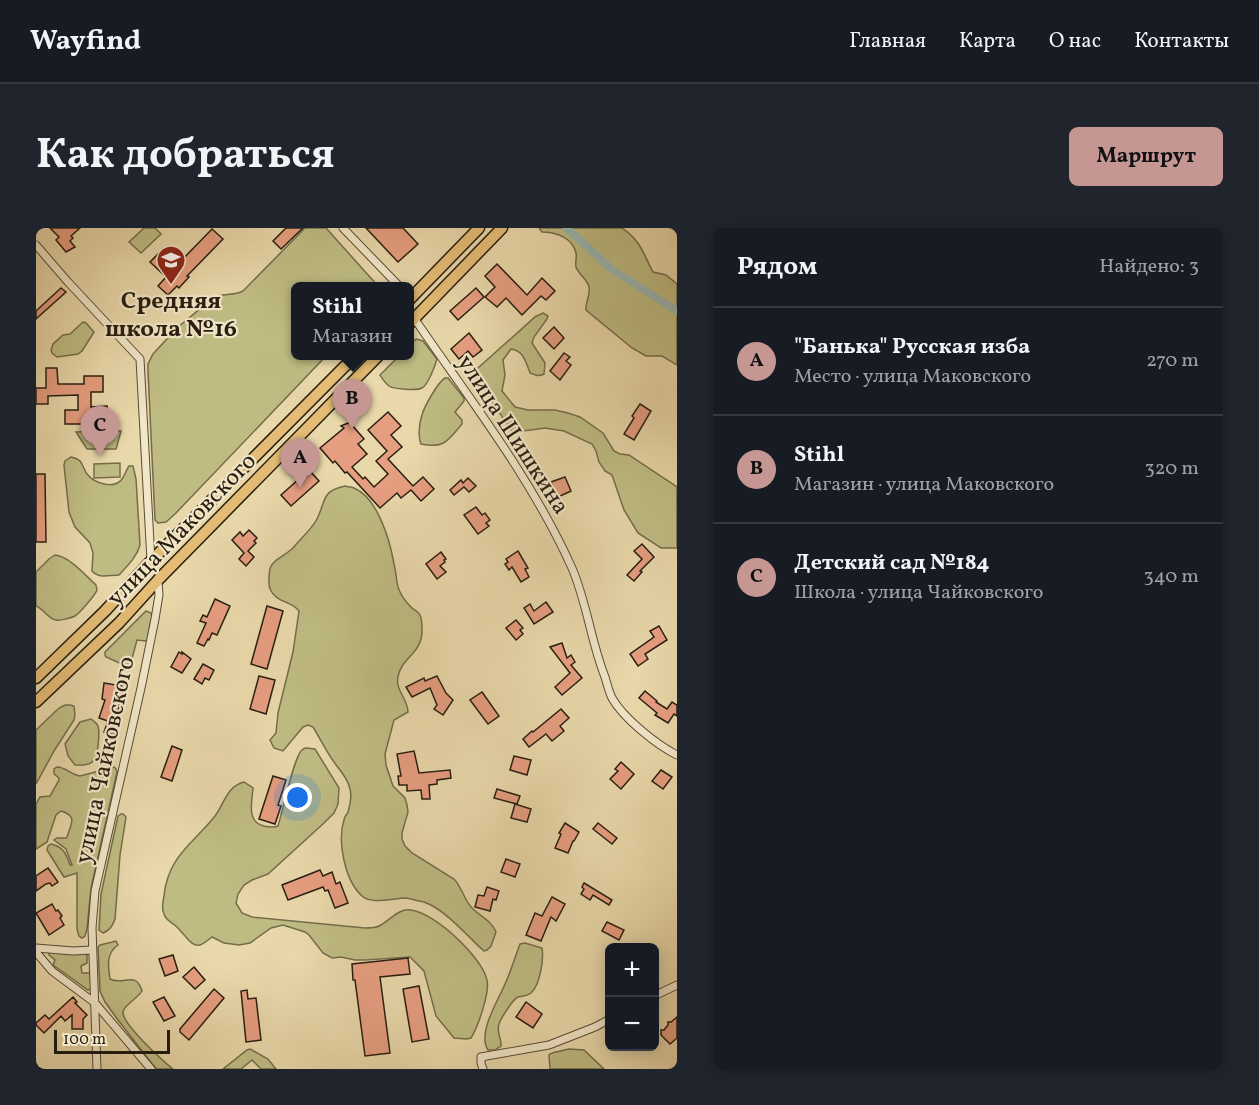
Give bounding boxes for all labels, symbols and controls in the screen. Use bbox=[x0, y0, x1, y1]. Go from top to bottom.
text: Wayfind bbox=[30, 22, 141, 61]
text: Главная bbox=[849, 27, 926, 56]
text: Карта bbox=[959, 27, 1016, 56]
text: О нас bbox=[1049, 27, 1101, 56]
text: Контакты bbox=[1134, 27, 1229, 56]
text: Как добраться bbox=[36, 127, 335, 186]
button: Маршрут bbox=[1069, 127, 1223, 186]
school or university icon: Средняя школа №16 bbox=[155, 244, 187, 286]
text: Рядом bbox=[737, 249, 817, 285]
text: Найдено: 3 bbox=[1099, 253, 1199, 281]
popup bbox=[291, 282, 414, 360]
place label: Средняя школа №16 bbox=[105, 285, 237, 347]
text: Stihl bbox=[312, 292, 362, 323]
text: Магазин bbox=[312, 323, 393, 351]
text: "Банька" Русская изба bbox=[794, 332, 1030, 363]
text: A bbox=[749, 347, 764, 375]
text: 270 m bbox=[1146, 347, 1199, 375]
street label: улица Шишкина bbox=[448, 349, 577, 522]
text: Место · улица Маковского bbox=[794, 363, 1031, 391]
pin: B bbox=[332, 380, 372, 429]
pin: C bbox=[80, 406, 120, 456]
pin: A bbox=[280, 438, 320, 488]
text: Stihl bbox=[794, 440, 844, 471]
street label: улица Маковского bbox=[100, 446, 265, 615]
text: B bbox=[750, 455, 763, 483]
text: 320 m bbox=[1144, 455, 1199, 483]
text: Магазин · улица Маковского bbox=[794, 471, 1054, 499]
text: Детский сад №184 bbox=[794, 548, 989, 579]
text: C bbox=[750, 563, 763, 591]
text: 340 m bbox=[1143, 563, 1199, 591]
text: Школа · улица Чайковского bbox=[794, 579, 1043, 607]
street label: улица Чайковского bbox=[67, 654, 145, 867]
your location bbox=[283, 783, 312, 812]
map controls bbox=[605, 943, 659, 1051]
button: + bbox=[605, 943, 659, 997]
button: − bbox=[605, 997, 659, 1051]
scale bar bbox=[54, 1027, 170, 1054]
text: 100 m bbox=[63, 1029, 106, 1051]

